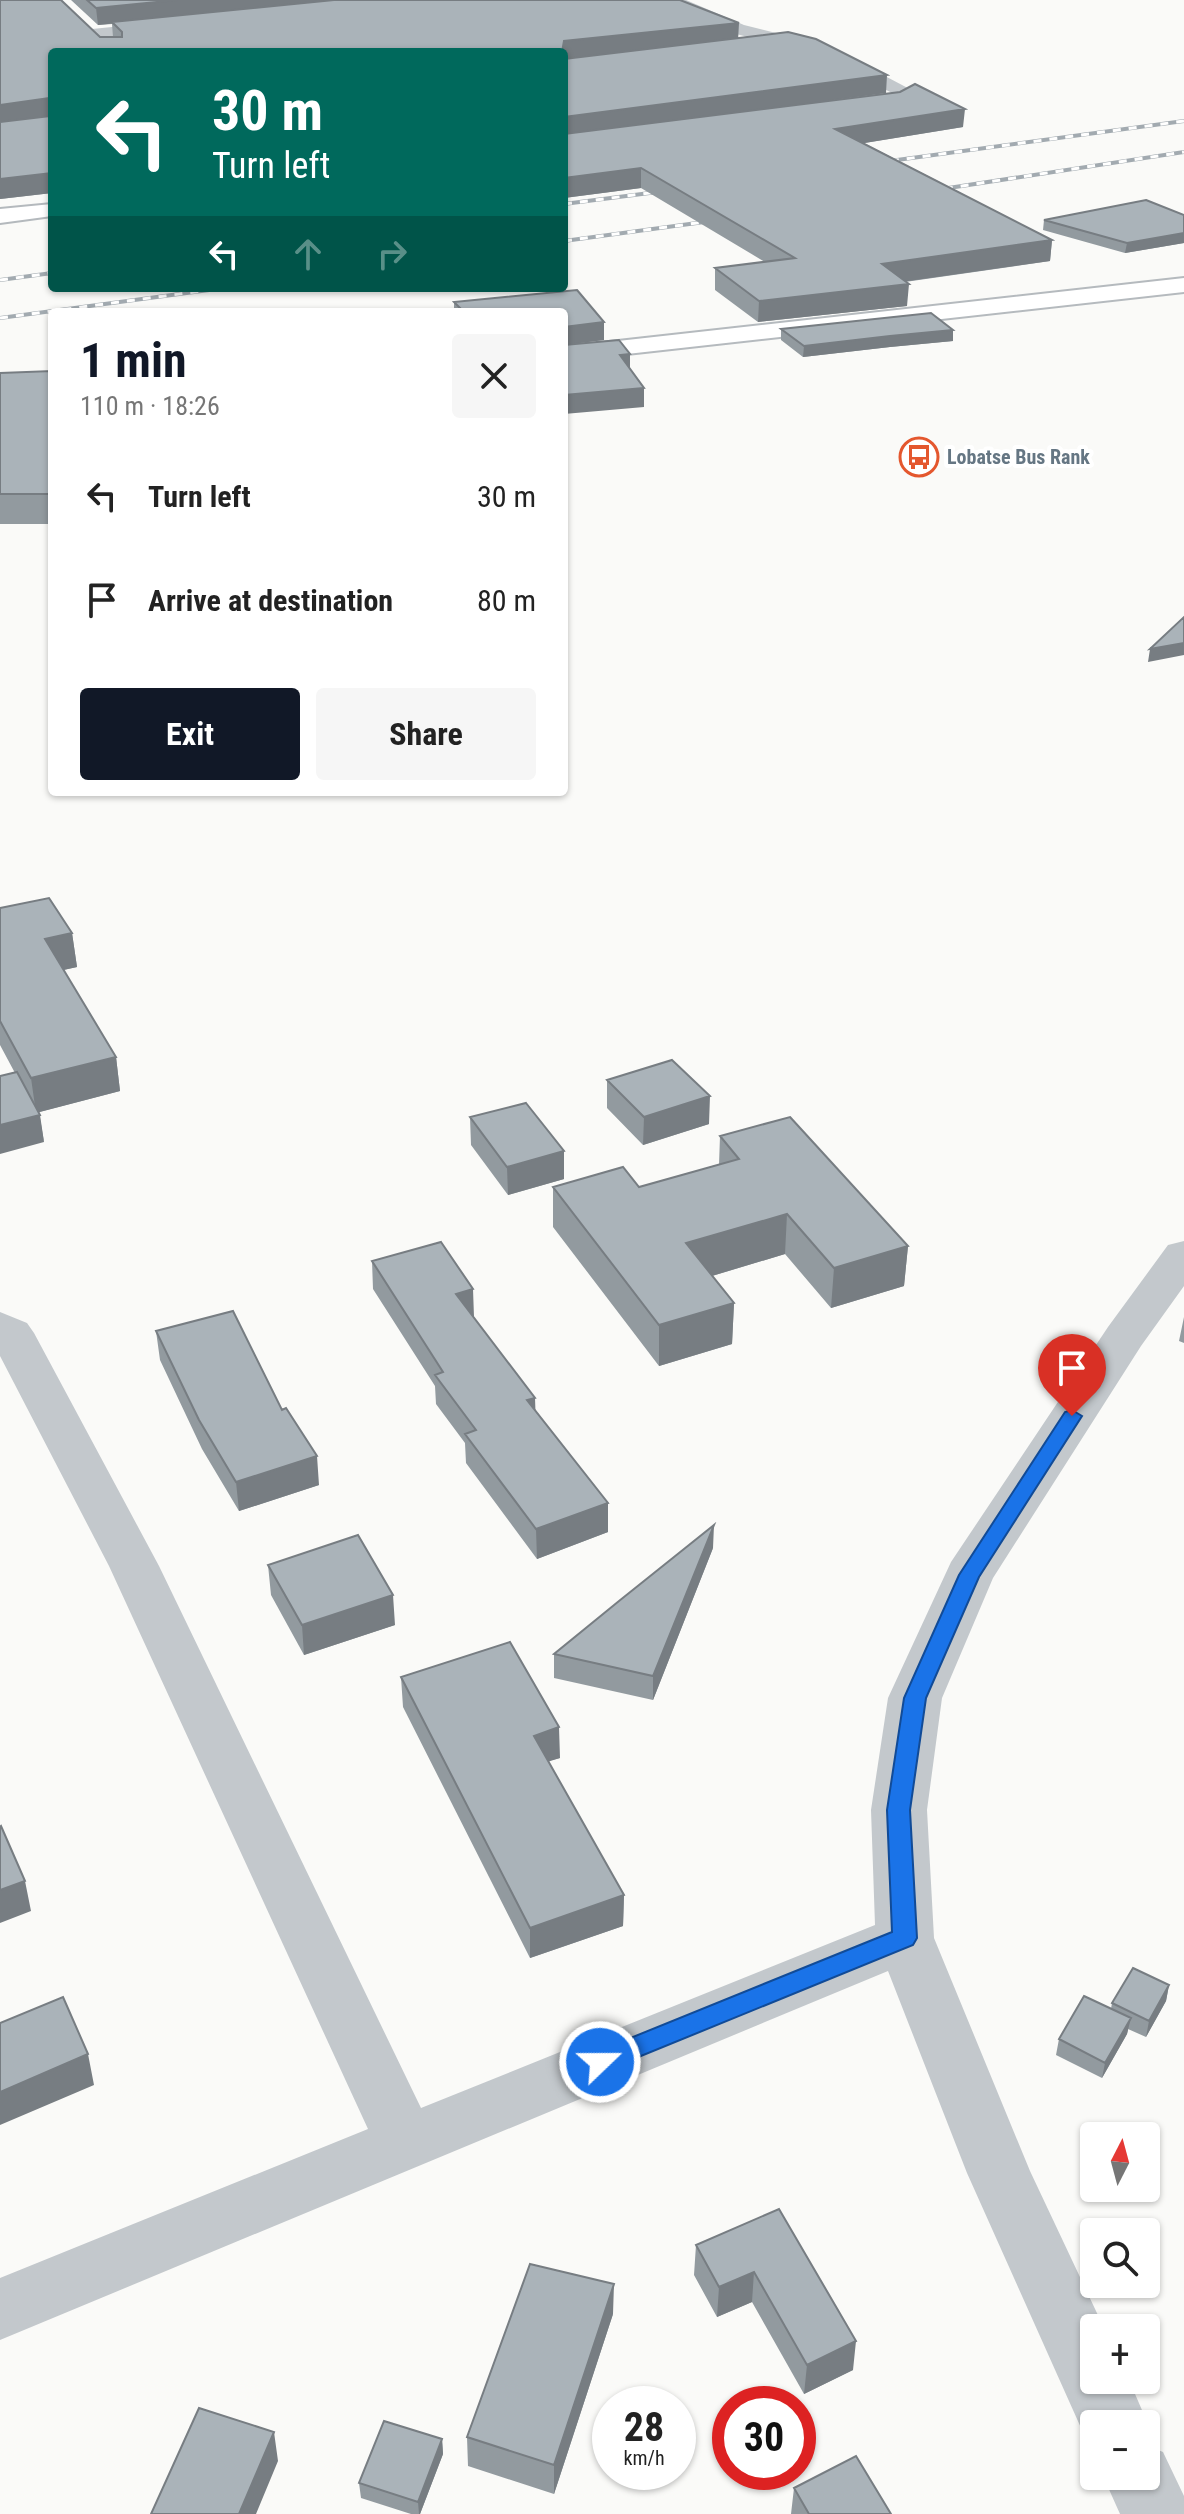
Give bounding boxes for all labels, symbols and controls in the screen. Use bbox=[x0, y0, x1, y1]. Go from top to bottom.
text: 30 m bbox=[212, 78, 323, 144]
icon: left bbox=[80, 80, 184, 184]
text: Turn left bbox=[212, 145, 330, 187]
icon: left bbox=[202, 232, 246, 276]
icon: ahead bbox=[286, 232, 330, 276]
icon: right bbox=[370, 232, 414, 276]
text: 1 min bbox=[80, 332, 187, 389]
button: close bbox=[452, 334, 536, 418]
text: 110 m · 18:26 bbox=[80, 391, 220, 421]
bus stop icon: Lobatse Bus Rank bbox=[898, 436, 940, 478]
place label: Lobatse Bus Rank bbox=[947, 445, 1090, 469]
icon: left bbox=[80, 474, 124, 518]
text: Turn left bbox=[148, 479, 251, 514]
text: 30 m bbox=[477, 479, 536, 514]
icon: arrive bbox=[80, 578, 124, 622]
text: Arrive at destination bbox=[148, 583, 393, 618]
text: 80 m bbox=[477, 583, 536, 618]
button: Exit bbox=[80, 688, 300, 780]
button: Share bbox=[316, 688, 536, 780]
pin bbox=[1038, 1334, 1106, 1416]
icon: arrive bbox=[1050, 1346, 1094, 1390]
position arrow bbox=[558, 2020, 642, 2104]
north arrow bbox=[1080, 2122, 1160, 2202]
map controls bbox=[1080, 2122, 1160, 2490]
button: search bbox=[1080, 2218, 1160, 2298]
button: + bbox=[1080, 2314, 1160, 2394]
speed limit sign: 30 bbox=[712, 2386, 816, 2490]
text: 28 bbox=[624, 2404, 664, 2451]
button: − bbox=[1080, 2410, 1160, 2490]
text: km/h bbox=[623, 2446, 665, 2470]

